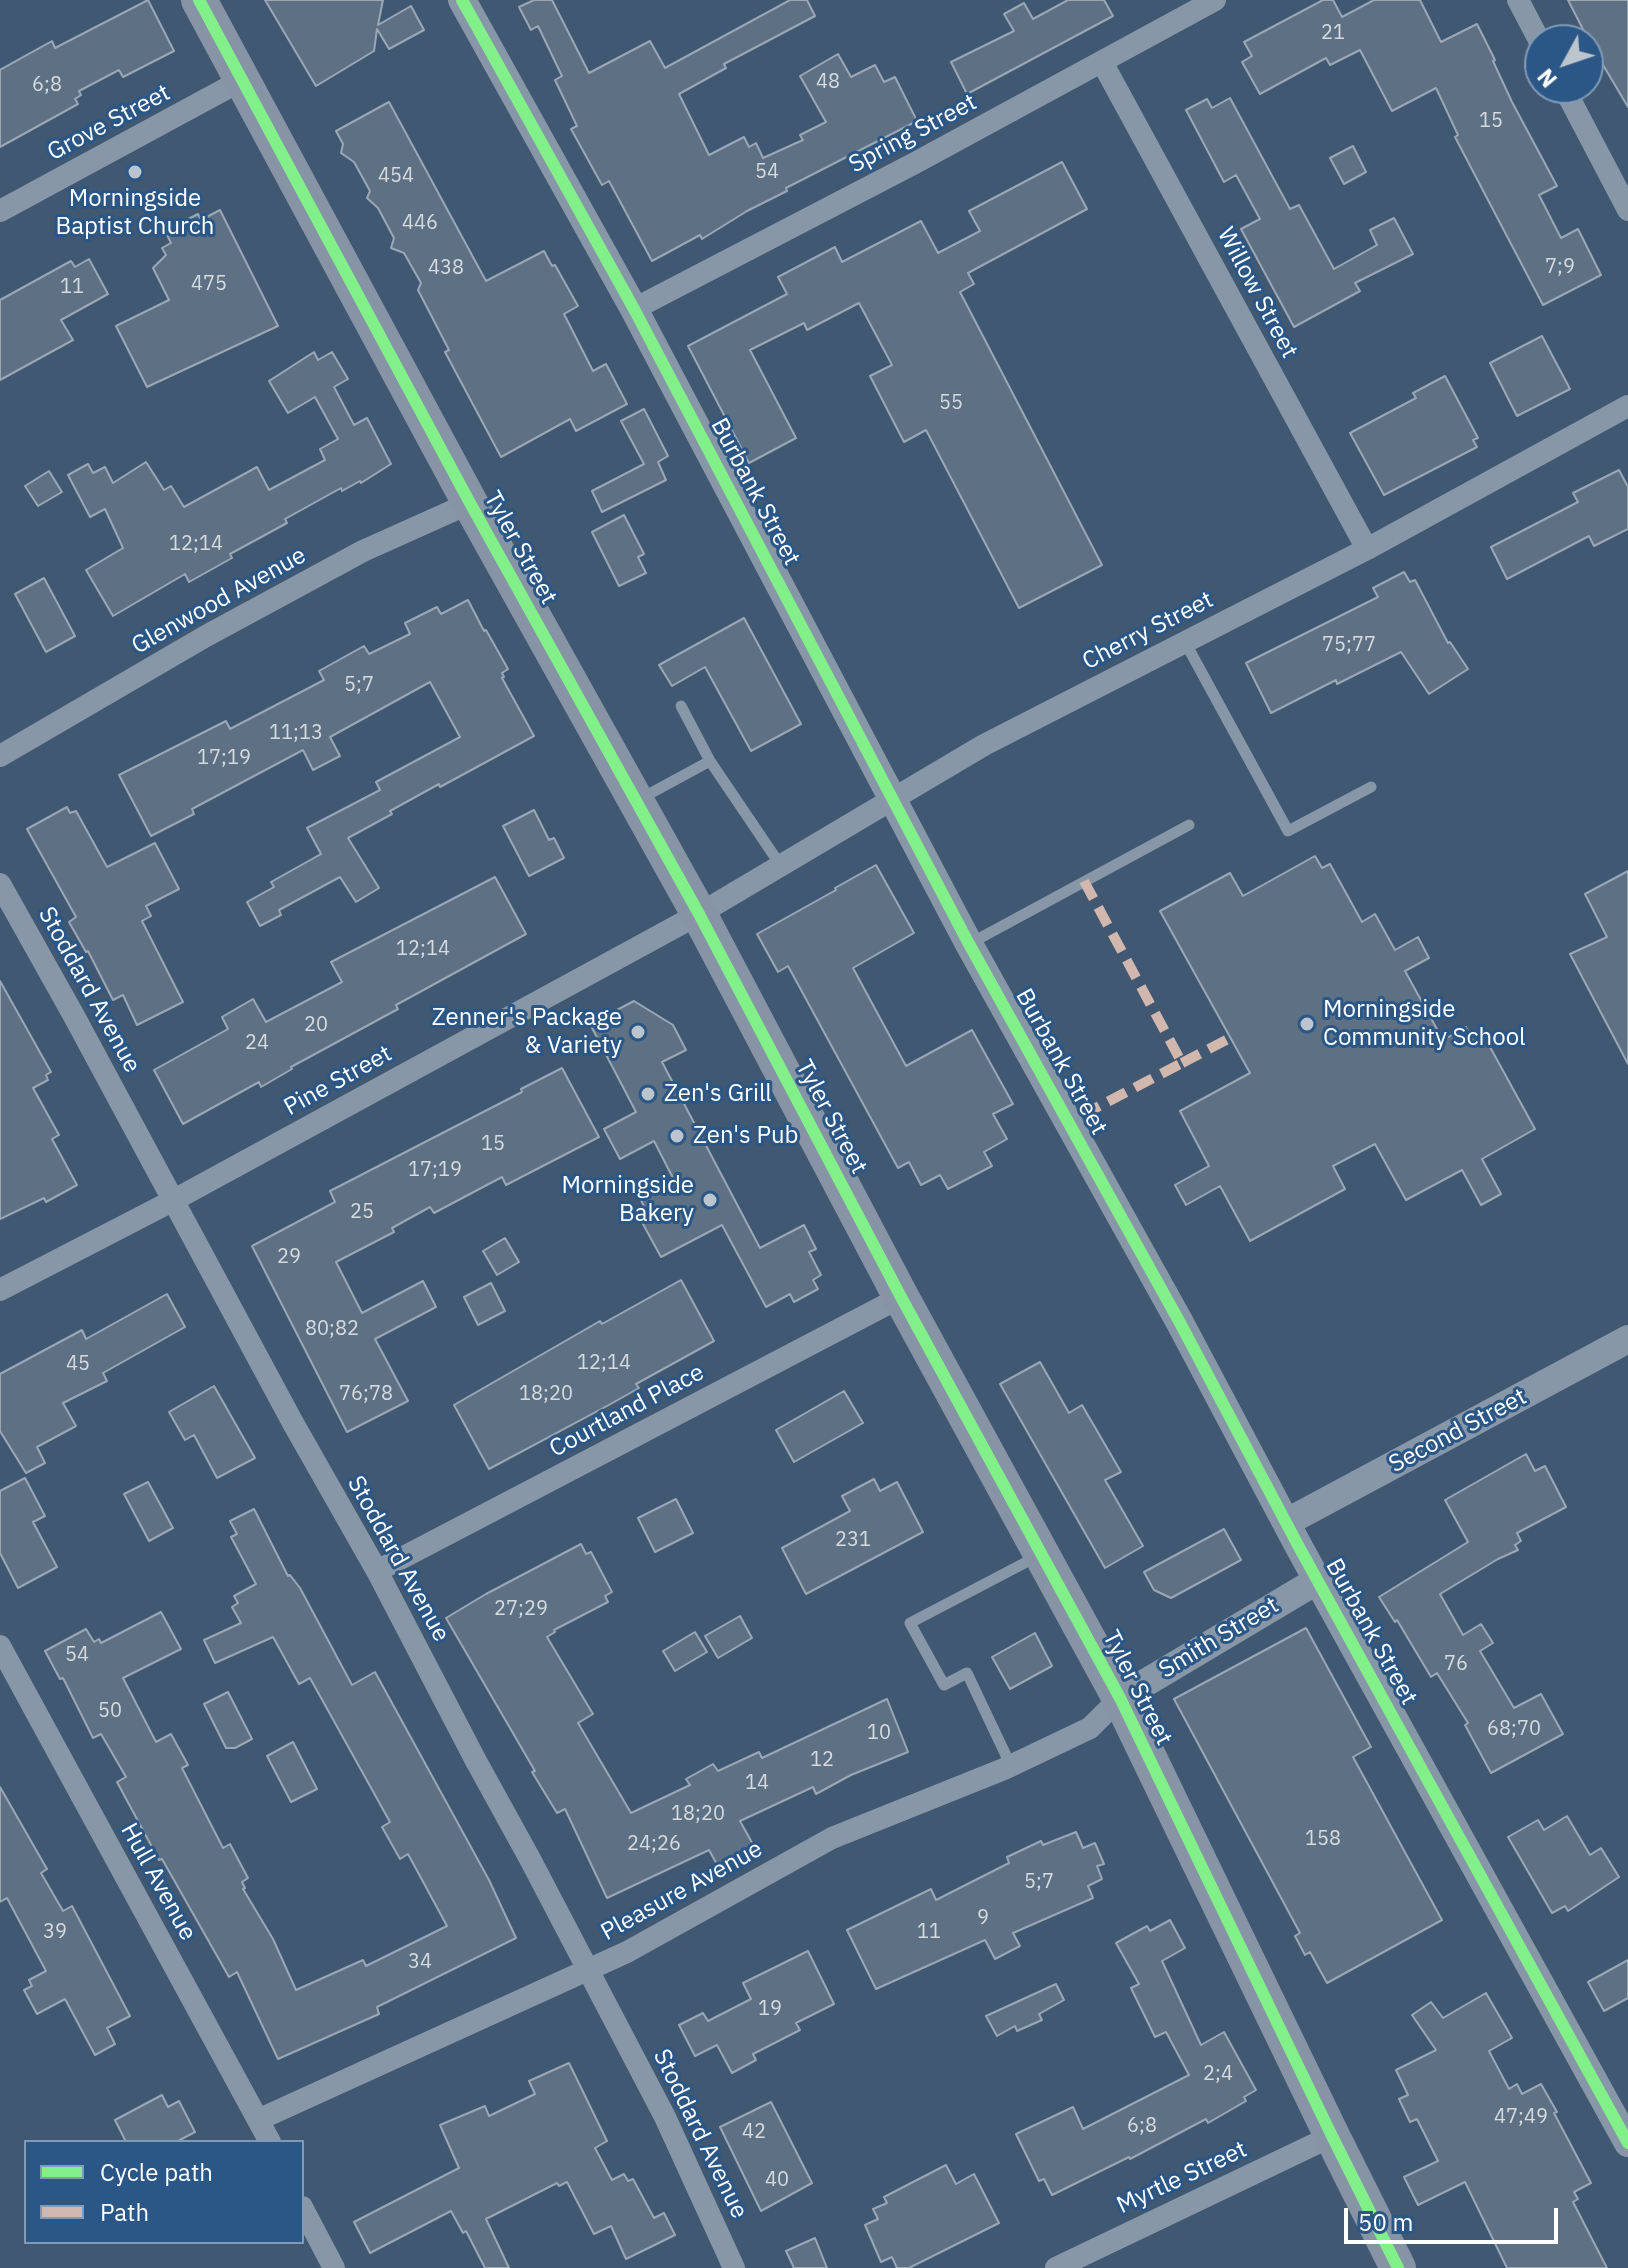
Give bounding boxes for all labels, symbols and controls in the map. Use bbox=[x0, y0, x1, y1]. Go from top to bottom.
house number: 21 bbox=[1321, 21, 1345, 45]
north arrow bbox=[1524, 24, 1604, 104]
text: N bbox=[1531, 63, 1563, 94]
house number: 48 bbox=[816, 70, 840, 94]
house number: 6;8 bbox=[32, 73, 62, 97]
street label: Grove Street bbox=[43, 79, 175, 167]
street label: Spring Street bbox=[844, 88, 982, 180]
house number: 15 bbox=[1479, 109, 1503, 133]
house number: 54 bbox=[755, 160, 779, 184]
marker: Morningside Baptist Church bbox=[126, 163, 144, 181]
house number: 454 bbox=[378, 164, 414, 188]
place label: Morningside Baptist Church bbox=[56, 185, 214, 241]
house number: 446 bbox=[402, 211, 438, 235]
street label: Willow Street bbox=[1211, 223, 1303, 363]
house number: 7;9 bbox=[1545, 255, 1575, 279]
house number: 438 bbox=[428, 256, 464, 280]
house number: 475 bbox=[191, 272, 227, 296]
house number: 11 bbox=[60, 275, 84, 299]
house number: 55 bbox=[939, 391, 963, 415]
street label: Burbank Street bbox=[704, 413, 806, 571]
street label: Tyler Street bbox=[477, 486, 563, 610]
house number: 12;14 bbox=[169, 532, 223, 556]
street label: Glenwood Avenue bbox=[127, 541, 311, 661]
street label: Cherry Street bbox=[1078, 586, 1218, 676]
house number: 75;77 bbox=[1322, 633, 1376, 657]
house number: 5;7 bbox=[344, 673, 374, 697]
house number: 11;13 bbox=[269, 721, 323, 745]
house number: 17;19 bbox=[197, 746, 251, 770]
street label: Stoddard Avenue bbox=[32, 902, 146, 1078]
house number: 12;14 bbox=[396, 937, 450, 961]
street label: Burbank Street bbox=[1009, 984, 1113, 1140]
place label: Morningside Community School bbox=[1323, 996, 1526, 1052]
place label: Zenner's Package & Variety bbox=[432, 1004, 622, 1060]
house number: 20 bbox=[304, 1013, 328, 1037]
marker: Morningside Community School bbox=[1298, 1015, 1316, 1033]
marker: Zenner's Package & Variety bbox=[629, 1023, 647, 1041]
house number: 24 bbox=[245, 1031, 269, 1055]
street label: Pine Street bbox=[279, 1040, 397, 1122]
street label: Tyler Street bbox=[789, 1055, 873, 1179]
place label: Zen's Grill bbox=[664, 1080, 772, 1108]
marker: Zen's Grill bbox=[639, 1085, 657, 1103]
place label: Zen's Pub bbox=[693, 1122, 799, 1150]
marker: Zen's Pub bbox=[668, 1127, 686, 1145]
house number: 15 bbox=[481, 1132, 505, 1156]
house number: 17;19 bbox=[408, 1158, 462, 1182]
place label: Morningside Bakery bbox=[562, 1172, 694, 1228]
marker: Morningside Bakery bbox=[701, 1191, 719, 1209]
house number: 25 bbox=[350, 1200, 374, 1224]
house number: 29 bbox=[277, 1245, 301, 1269]
house number: 80;82 bbox=[305, 1317, 359, 1341]
house number: 12;14 bbox=[577, 1351, 631, 1375]
house number: 45 bbox=[66, 1352, 90, 1376]
street label: Courtland Place bbox=[545, 1358, 709, 1464]
house number: 76;78 bbox=[339, 1382, 393, 1406]
house number: 18;20 bbox=[519, 1382, 573, 1406]
street label: Second Street bbox=[1384, 1383, 1532, 1479]
street label: Stoddard Avenue bbox=[341, 1471, 455, 1647]
house number: 231 bbox=[835, 1528, 871, 1552]
street label: Burbank Street bbox=[1319, 1554, 1423, 1710]
street label: Smith Street bbox=[1154, 1591, 1284, 1685]
house number: 27;29 bbox=[494, 1597, 548, 1621]
street label: Tyler Street bbox=[1096, 1626, 1178, 1750]
house number: 54 bbox=[65, 1643, 89, 1667]
house number: 76 bbox=[1444, 1652, 1468, 1676]
house number: 50 bbox=[98, 1699, 122, 1723]
house number: 68;70 bbox=[1487, 1717, 1541, 1741]
house number: 10 bbox=[867, 1721, 891, 1745]
house number: 12 bbox=[810, 1748, 834, 1772]
house number: 14 bbox=[745, 1771, 769, 1795]
house number: 18;20 bbox=[671, 1802, 725, 1826]
street label: Hull Avenue bbox=[114, 1818, 202, 1946]
house number: 158 bbox=[1305, 1827, 1341, 1851]
house number: 24;26 bbox=[627, 1832, 681, 1856]
street label: Pleasure Avenue bbox=[596, 1835, 768, 1947]
house number: 5;7 bbox=[1024, 1870, 1054, 1894]
house number: 9 bbox=[977, 1906, 989, 1930]
house number: 39 bbox=[43, 1920, 67, 1944]
house number: 11 bbox=[917, 1920, 941, 1944]
house number: 34 bbox=[408, 1950, 432, 1974]
house number: 19 bbox=[758, 1997, 782, 2021]
street label: Stoddard Avenue bbox=[647, 2045, 753, 2223]
house number: 2;4 bbox=[1203, 2062, 1233, 2086]
house number: 47;49 bbox=[1494, 2105, 1548, 2129]
house number: 6;8 bbox=[1127, 2114, 1157, 2138]
house number: 42 bbox=[742, 2120, 766, 2144]
street label: Myrtle Street bbox=[1112, 2135, 1252, 2221]
legend bbox=[24, 2140, 304, 2244]
text: Cycle path bbox=[100, 2156, 213, 2188]
house number: 40 bbox=[765, 2168, 789, 2192]
scale bar bbox=[1348, 2192, 1562, 2242]
text: Path bbox=[100, 2196, 149, 2228]
text: 50 m bbox=[1358, 2206, 1413, 2238]

